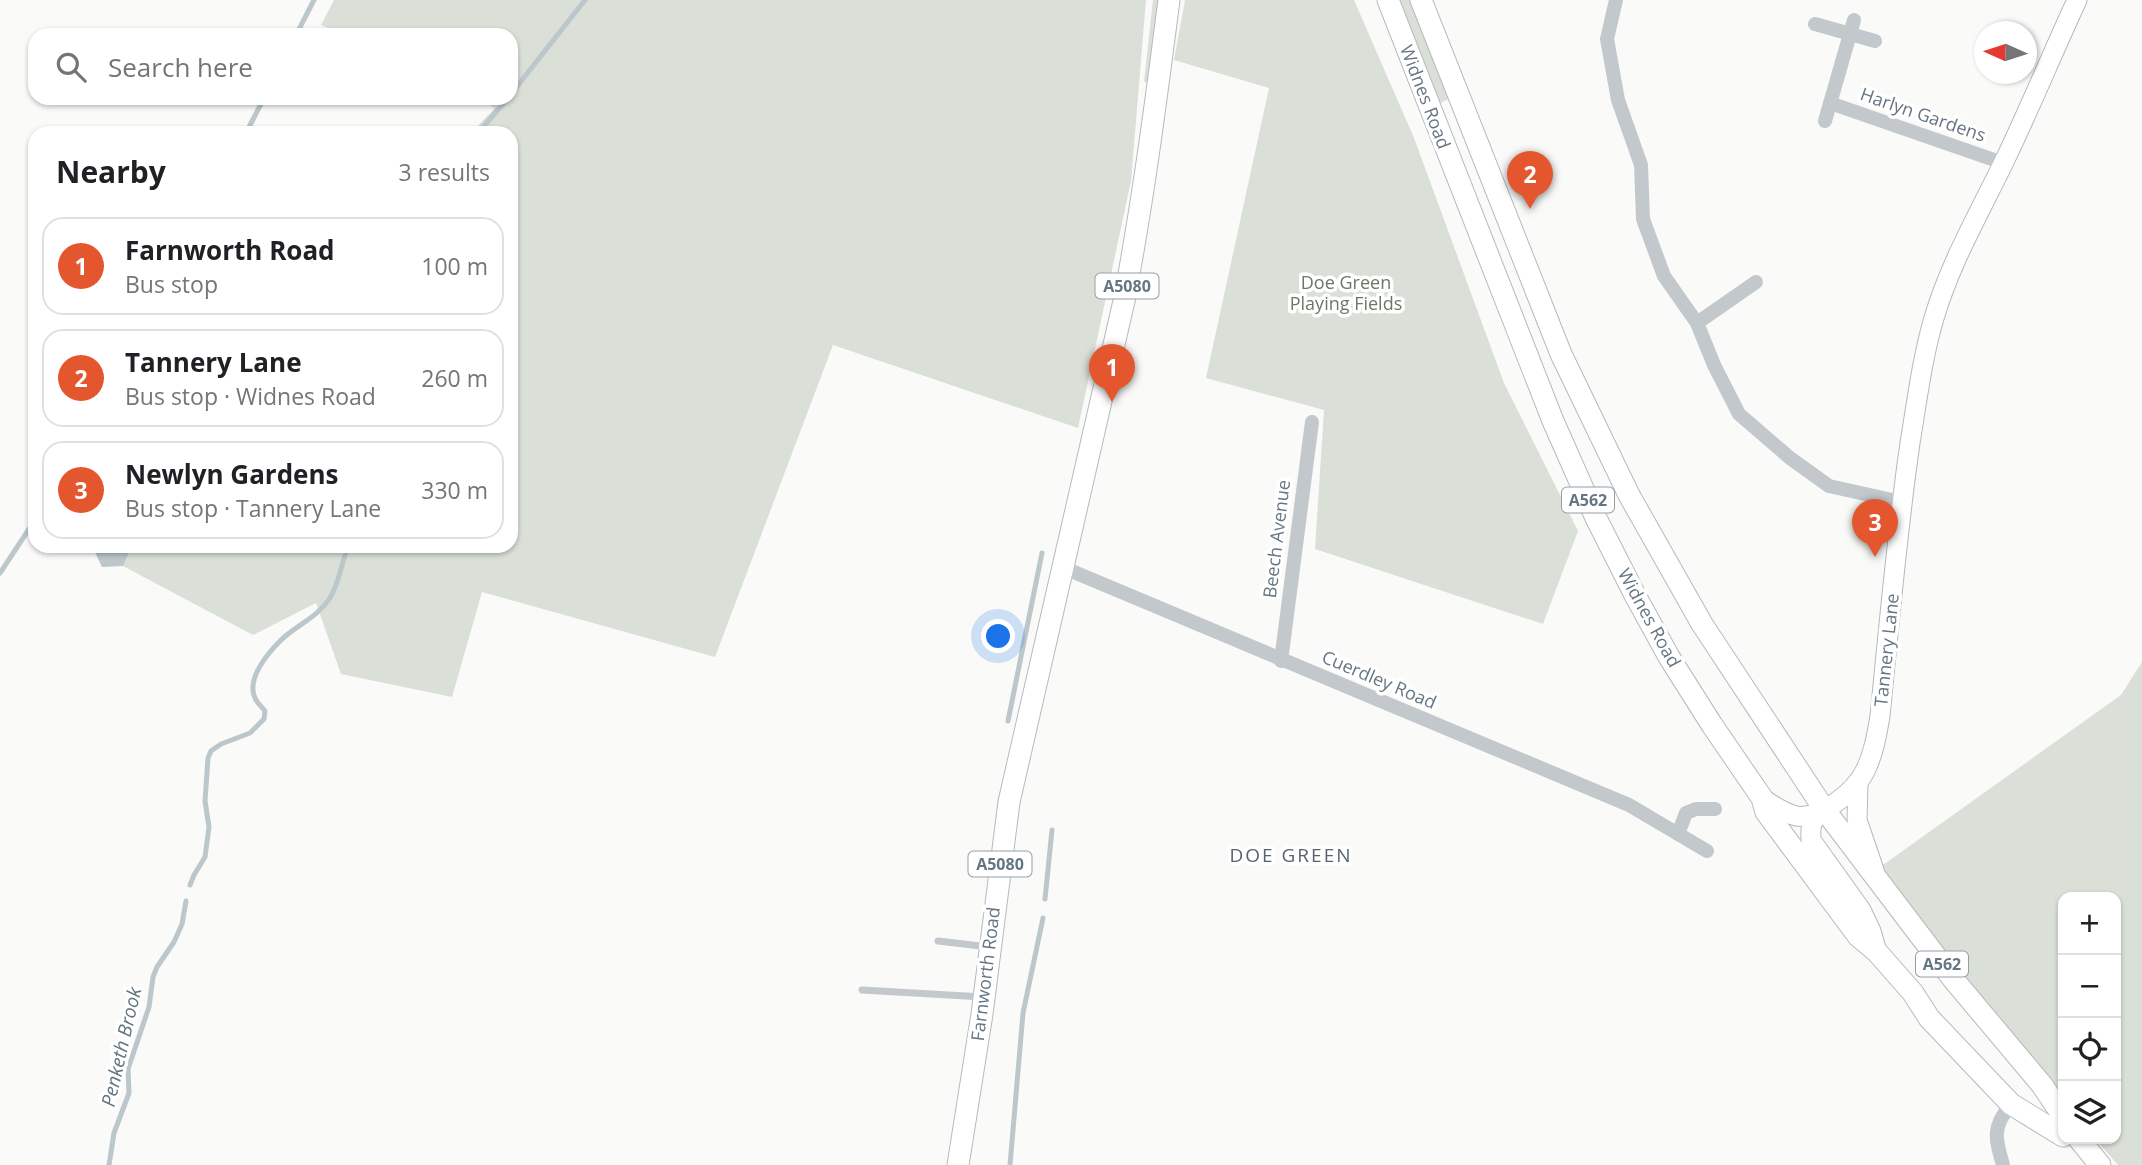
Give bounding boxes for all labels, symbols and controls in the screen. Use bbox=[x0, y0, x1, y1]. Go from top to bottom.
north arrow bbox=[1974, 21, 2037, 84]
search box bbox=[28, 28, 518, 105]
street label: Widnes Road bbox=[1395, 41, 1457, 152]
icon: search bbox=[52, 48, 90, 86]
text: Search here bbox=[108, 49, 253, 85]
street label: Harlyn Gardens bbox=[1857, 81, 1989, 147]
text: Nearby bbox=[56, 151, 166, 192]
pin: 2 bbox=[1507, 151, 1553, 209]
text: 3 results bbox=[399, 156, 490, 188]
text: Farnworth Road bbox=[125, 232, 335, 268]
text: 1 bbox=[74, 250, 88, 282]
text: 100 m bbox=[421, 250, 488, 282]
text: Bus stop bbox=[125, 268, 218, 300]
park label: Doe Green Playing Fields bbox=[1290, 270, 1402, 315]
road number: A5080 bbox=[1096, 274, 1158, 298]
text: Tannery Lane bbox=[125, 344, 302, 380]
pin: 1 bbox=[1089, 344, 1135, 402]
text: 2 bbox=[74, 362, 88, 394]
text: 260 m bbox=[421, 362, 488, 394]
text: Bus stop · Widnes Road bbox=[125, 380, 376, 412]
text: Newlyn Gardens bbox=[125, 456, 338, 492]
text: 3 bbox=[74, 474, 88, 506]
text: 330 m bbox=[421, 474, 488, 506]
street label: Beech Avenue bbox=[1257, 478, 1295, 599]
road number: A562 bbox=[1562, 488, 1614, 512]
text: Bus stop · Tannery Lane bbox=[125, 492, 381, 524]
pin: 3 bbox=[1852, 499, 1898, 557]
street label: Widnes Road bbox=[1613, 564, 1687, 671]
street label: Tannery Lane bbox=[1868, 592, 1904, 708]
your location bbox=[981, 619, 1015, 653]
street label: Cuerdley Road bbox=[1318, 644, 1440, 714]
district label: DOE GREEN bbox=[1229, 842, 1353, 868]
road number: A5080 bbox=[968, 852, 1032, 876]
map controls bbox=[2058, 892, 2121, 1144]
button: + bbox=[2058, 892, 2121, 955]
street label: Farnworth Road bbox=[965, 905, 1005, 1042]
road number: A562 bbox=[1916, 952, 1968, 976]
button: − bbox=[2058, 955, 2121, 1018]
water label: Penketh Brook bbox=[95, 984, 148, 1109]
button: locate bbox=[2058, 1018, 2121, 1081]
button: layers bbox=[2058, 1081, 2121, 1144]

